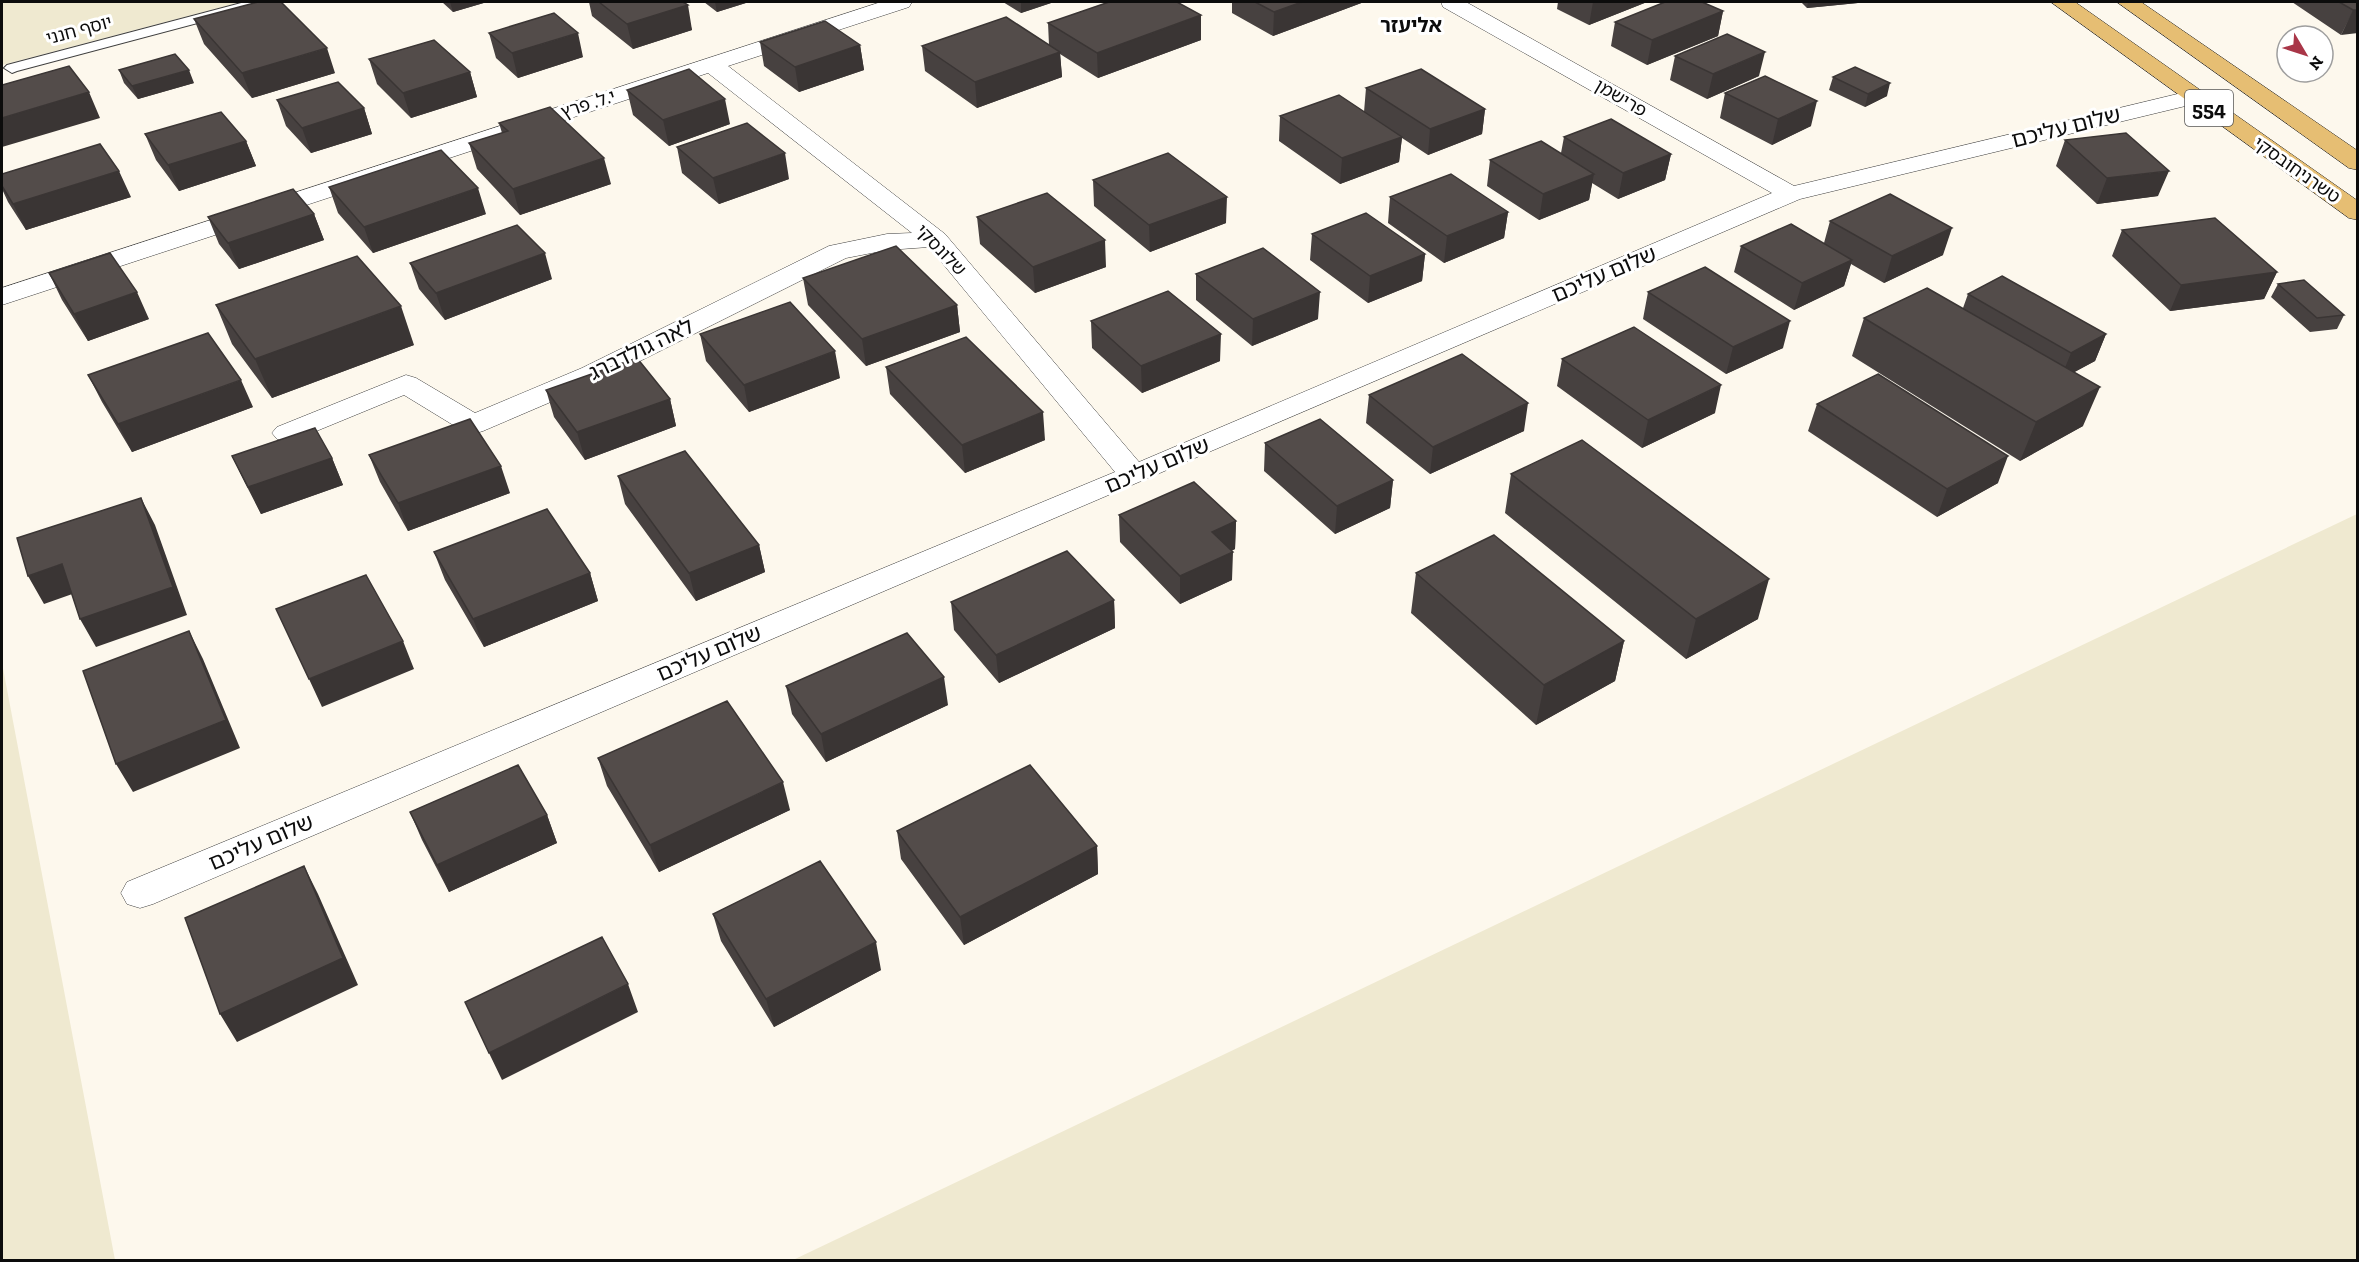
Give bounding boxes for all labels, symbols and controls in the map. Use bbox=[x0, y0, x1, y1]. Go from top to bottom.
street label: יוסף חנני bbox=[44, 11, 114, 49]
district label: אליעזר bbox=[1380, 13, 1442, 37]
north arrow bbox=[2275, 24, 2335, 84]
text: N bbox=[2305, 52, 2327, 74]
street label: פרישמן bbox=[1591, 74, 1651, 122]
street label: י.ל. פרץ bbox=[558, 85, 618, 123]
road number: 554 bbox=[2185, 90, 2233, 126]
street label: שלום עליכם bbox=[2009, 100, 2123, 154]
street label: טשרניחובסקי bbox=[2249, 132, 2345, 208]
street label: שלונסקי bbox=[911, 220, 971, 280]
street label: שלום עליכם bbox=[1548, 240, 1660, 308]
street label: לאה גולדברג bbox=[584, 312, 698, 386]
street label: שלום עליכם bbox=[1101, 431, 1213, 499]
street label: שלום עליכם bbox=[653, 619, 765, 687]
street label: שלום עליכם bbox=[205, 808, 317, 876]

